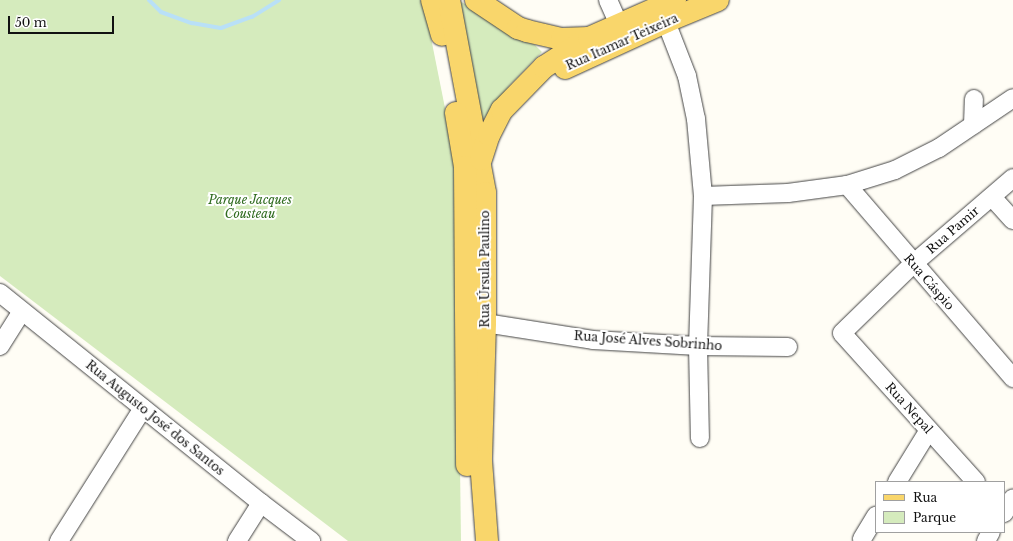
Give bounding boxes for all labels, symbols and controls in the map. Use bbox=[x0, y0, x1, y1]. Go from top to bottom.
scale bar bbox=[10, 8, 116, 34]
street label: Rua Itamar Teixeira bbox=[563, 11, 681, 73]
text: 50 m bbox=[15, 15, 47, 30]
park label: Parque Jacques Cousteau bbox=[208, 193, 292, 221]
street label: Rua Pamir bbox=[924, 203, 982, 257]
street label: Rua Úrsula Paulino bbox=[478, 210, 492, 328]
street label: Rua Cáspio bbox=[901, 251, 957, 313]
street label: Rua José Alves Sobrinho bbox=[573, 329, 723, 353]
street label: Rua Augusto José dos Santos bbox=[83, 357, 227, 479]
street label: Rua Nepal bbox=[882, 380, 936, 436]
legend bbox=[875, 481, 1005, 533]
text: Rua bbox=[913, 490, 937, 505]
text: Parque bbox=[913, 510, 956, 525]

